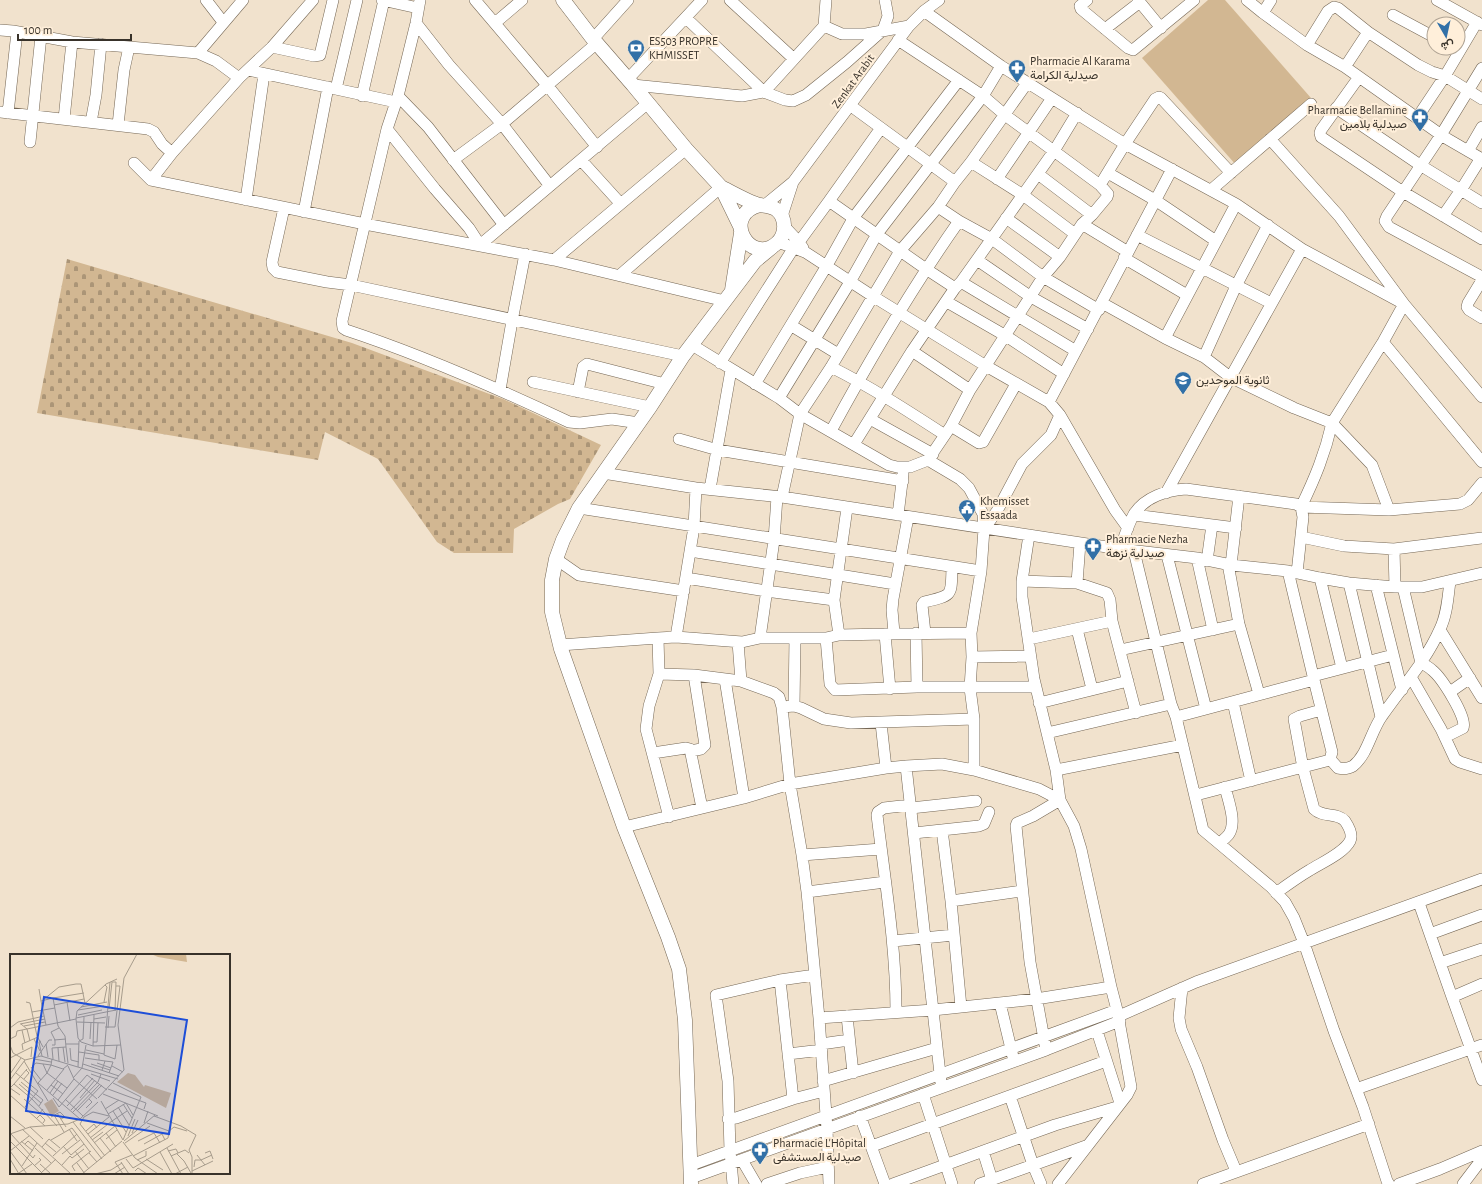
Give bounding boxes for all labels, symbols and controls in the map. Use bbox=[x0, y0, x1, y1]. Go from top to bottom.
scale bar bbox=[18, 16, 131, 42]
north arrow bbox=[1426, 16, 1466, 56]
text: 100 m bbox=[24, 24, 52, 36]
place label: ES503 PROPRE KHMISSET bbox=[649, 35, 718, 61]
bank icon: ES503 PROPRE KHMISSET bbox=[626, 38, 646, 63]
text: ش bbox=[1440, 38, 1455, 52]
street label: Zenkat Arabit bbox=[830, 52, 877, 110]
place label: Pharmacie Al Karama صيدلية الكرامة bbox=[1030, 55, 1130, 83]
pharmacy icon: Pharmacie Al Karama صيدلية الكرامة bbox=[1007, 58, 1027, 83]
place label: Pharmacie Bellamine صيدلية بلامين bbox=[1308, 104, 1407, 132]
pharmacy icon: Pharmacie Bellamine صيدلية بلامين bbox=[1410, 107, 1430, 132]
school or university icon: ثانوية الموحدين bbox=[1173, 370, 1193, 395]
place label: ثانوية الموحدين bbox=[1196, 374, 1270, 388]
place label: Khemisset Essaada bbox=[980, 495, 1029, 521]
public building icon: Khemisset Essaada bbox=[957, 498, 977, 523]
place label: Pharmacie Nezha صيدلية نزهة bbox=[1106, 533, 1189, 561]
pharmacy icon: Pharmacie Nezha صيدلية نزهة bbox=[1083, 536, 1103, 561]
inset map bbox=[10, 954, 230, 1174]
place label: Pharmacie L'Hôpital صيدلية المستشفى bbox=[773, 1137, 866, 1165]
pharmacy icon: Pharmacie L'Hôpital صيدلية المستشفى bbox=[750, 1140, 770, 1165]

